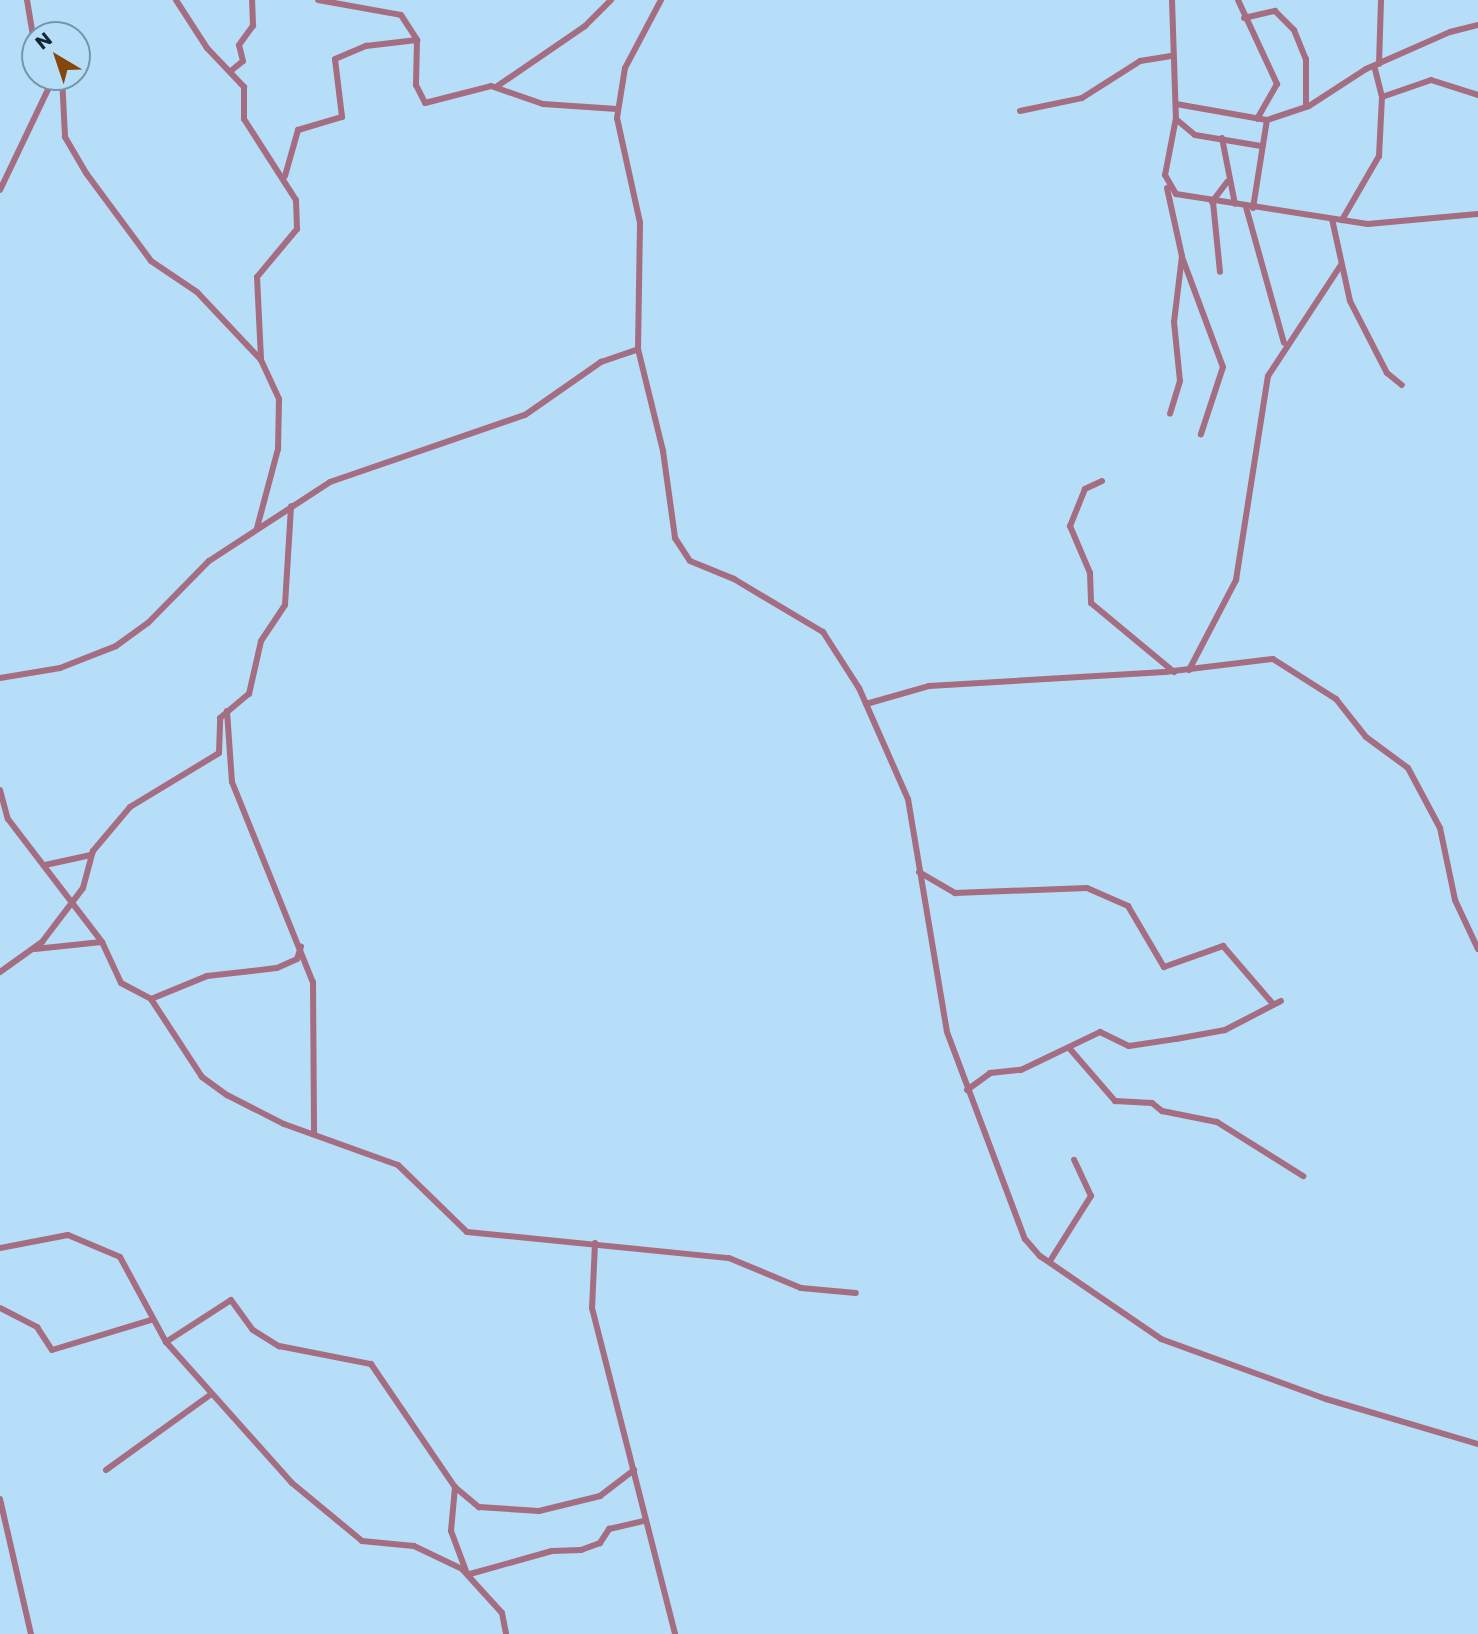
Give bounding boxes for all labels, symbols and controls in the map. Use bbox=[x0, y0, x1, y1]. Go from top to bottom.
north arrow bbox=[21, 21, 91, 91]
text: N bbox=[30, 26, 58, 56]

